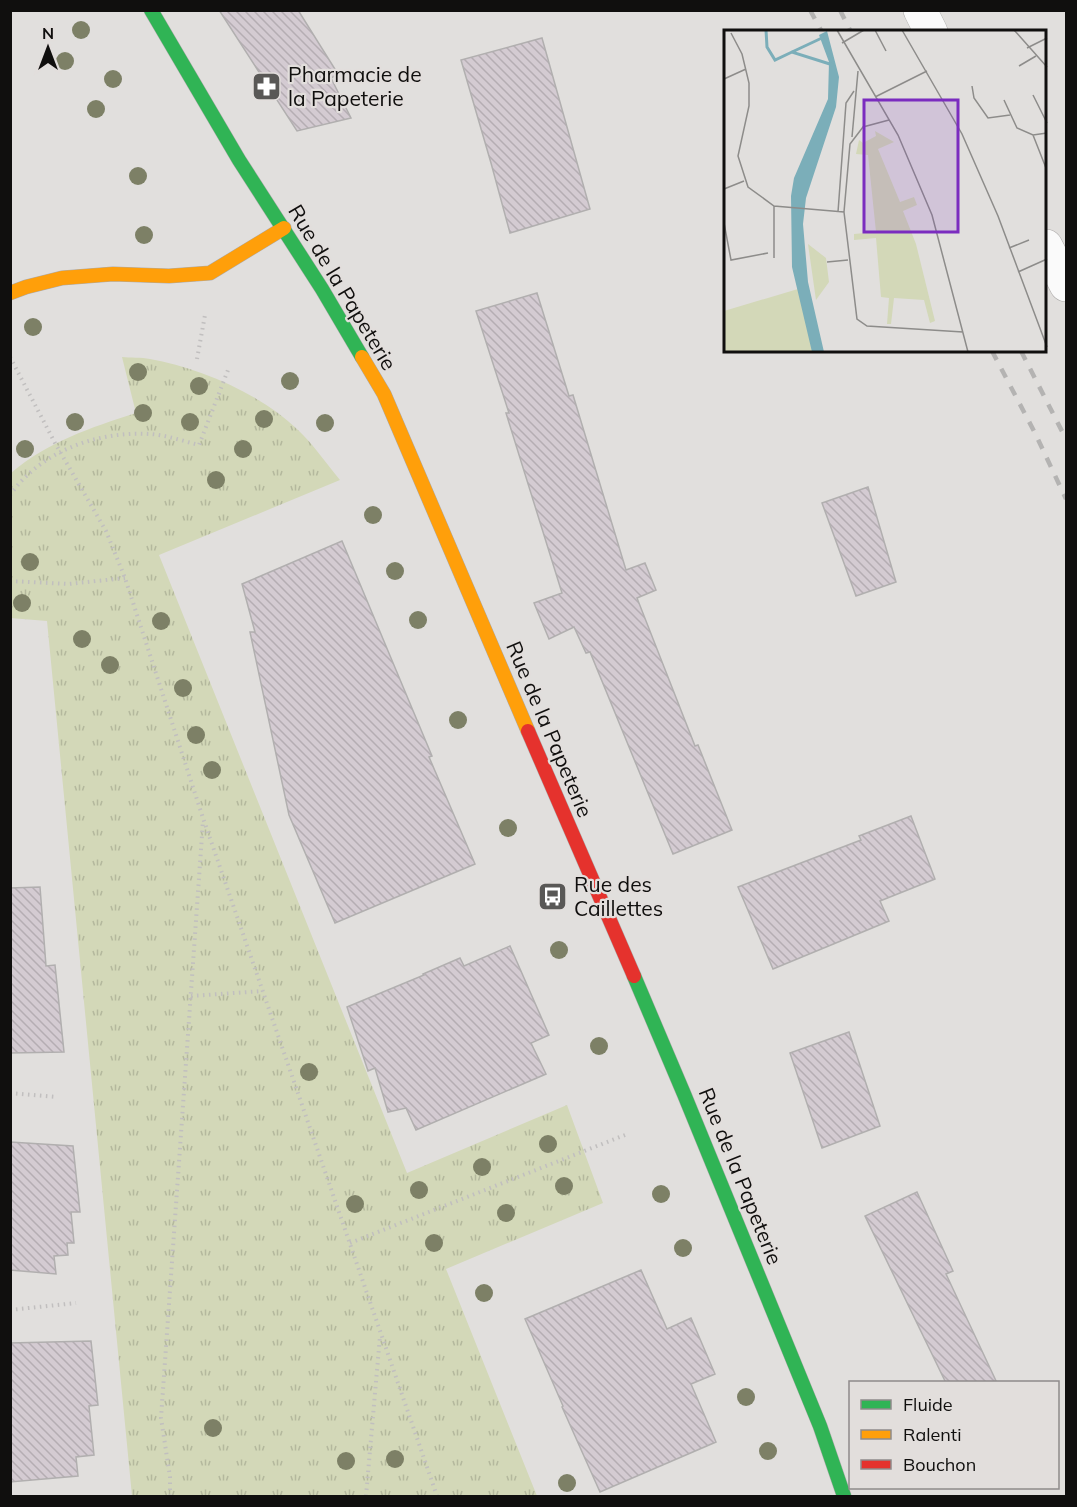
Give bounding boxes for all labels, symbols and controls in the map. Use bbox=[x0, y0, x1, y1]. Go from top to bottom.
north arrow bbox=[18, 18, 78, 78]
text: N bbox=[42, 23, 54, 43]
inset map bbox=[724, 30, 1047, 352]
place label: Pharmacie de la Papeterie bbox=[288, 61, 422, 111]
pharmacy icon: Pharmacie de la Papeterie bbox=[251, 70, 283, 102]
street label: Rue de la Papeterie bbox=[283, 199, 403, 375]
street label: Rue de la Papeterie bbox=[501, 637, 599, 821]
place label: Rue des Caillettes bbox=[574, 871, 663, 921]
bus stop icon: Rue des Caillettes bbox=[537, 880, 569, 912]
street label: Rue de la Papeterie bbox=[694, 1084, 788, 1268]
legend bbox=[849, 1381, 1059, 1489]
text: Fluide bbox=[903, 1393, 953, 1416]
text: Ralenti bbox=[903, 1423, 961, 1446]
text: Bouchon bbox=[903, 1453, 976, 1476]

